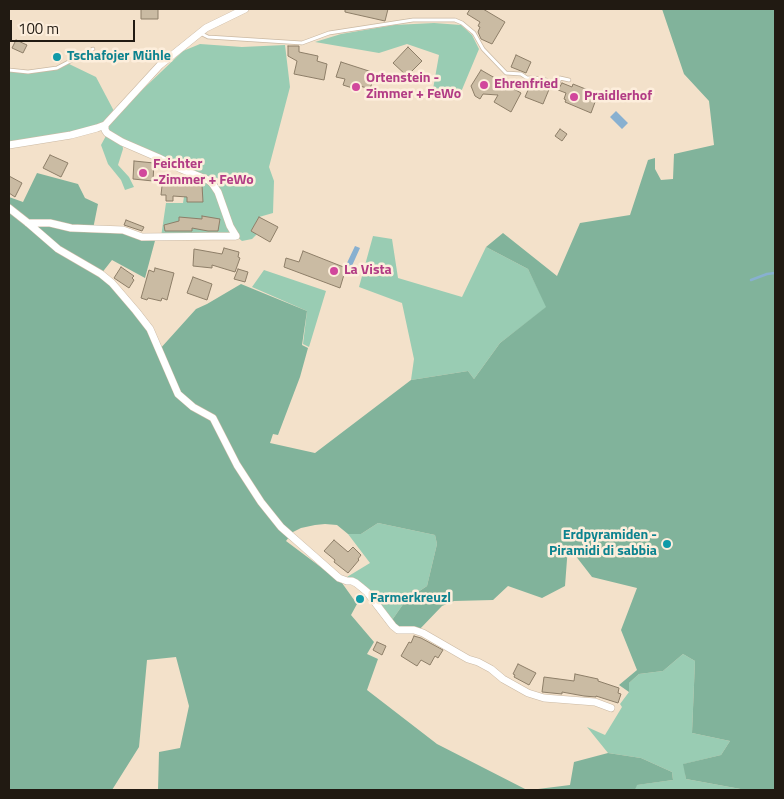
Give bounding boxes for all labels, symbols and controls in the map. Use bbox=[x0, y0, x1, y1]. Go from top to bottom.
scale bar bbox=[12, 10, 138, 42]
text: 100 m bbox=[18, 17, 59, 40]
place label: Tschafojer Mühle bbox=[67, 49, 171, 65]
marker: Tschafojer Mühle bbox=[51, 51, 63, 63]
place label: Ortenstein - Zimmer + FeWo bbox=[366, 71, 461, 104]
place label: Ehrenfried bbox=[494, 77, 558, 93]
marker: Ehrenfried bbox=[478, 79, 490, 91]
marker: Ortenstein - Zimmer + FeWo bbox=[350, 81, 362, 93]
place label: Praidlerhof bbox=[584, 89, 652, 105]
marker: Praidlerhof bbox=[568, 91, 580, 103]
place label: Feichter -Zimmer + FeWo bbox=[153, 157, 254, 190]
marker: Feichter -Zimmer + FeWo bbox=[137, 167, 149, 179]
place label: La Vista bbox=[344, 263, 392, 279]
marker: La Vista bbox=[328, 265, 340, 277]
place label: Erdpyramiden - Piramidi di sabbia bbox=[549, 528, 657, 560]
marker: Erdpyramiden - Piramidi di sabbia bbox=[661, 538, 673, 550]
place label: Farmerkreuzl bbox=[370, 591, 451, 607]
marker: Farmerkreuzl bbox=[354, 593, 366, 605]

